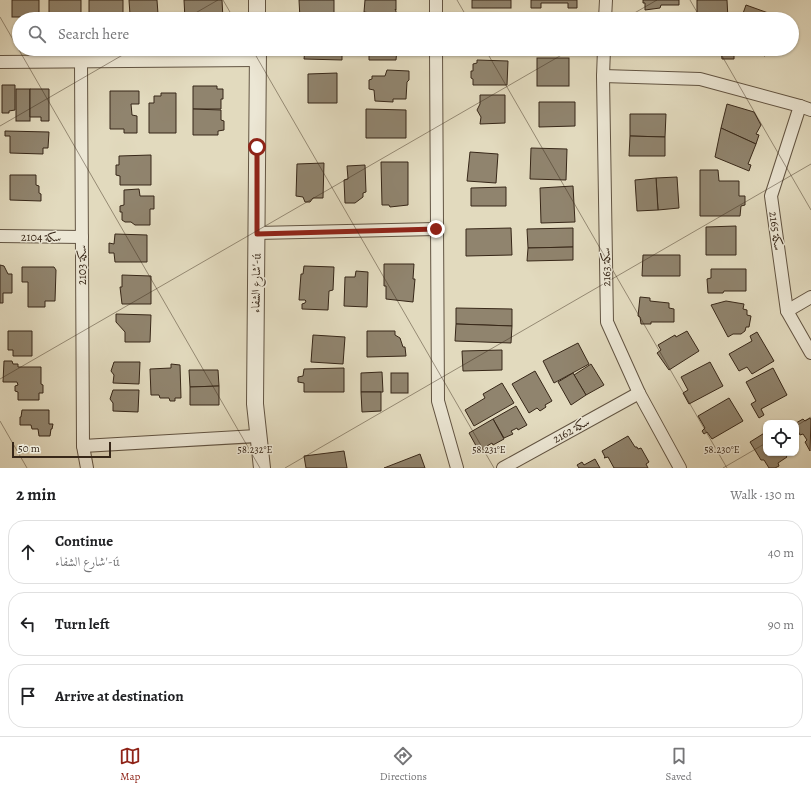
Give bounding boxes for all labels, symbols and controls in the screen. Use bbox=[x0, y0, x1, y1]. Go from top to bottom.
search box bbox=[12, 12, 799, 56]
icon: search bbox=[26, 23, 48, 45]
text: Search here bbox=[58, 24, 129, 44]
route start bbox=[248, 138, 266, 156]
street label: سكة 2165 bbox=[765, 210, 787, 252]
route end bbox=[427, 220, 445, 238]
street label: سكة 2104 bbox=[21, 229, 62, 245]
street label: سكة 2103 bbox=[74, 245, 90, 285]
street label: سكة 2163 bbox=[598, 247, 614, 287]
street label: شارع الشفاء'-ú bbox=[247, 252, 268, 313]
street label: سكة 2162 bbox=[550, 413, 592, 447]
map controls bbox=[763, 420, 799, 456]
button: locate bbox=[763, 420, 799, 456]
scale bar bbox=[12, 440, 111, 459]
text: 50 m bbox=[18, 441, 40, 456]
text: 58.232°E bbox=[238, 443, 272, 456]
text: 58.231°E bbox=[472, 443, 506, 456]
text: 58.230°E bbox=[704, 443, 740, 456]
text: 2 min bbox=[16, 483, 56, 506]
text: Walk · 130 m bbox=[730, 486, 795, 503]
text: Continue bbox=[55, 531, 113, 551]
icon: ahead bbox=[17, 541, 39, 563]
text: 40 m bbox=[768, 544, 794, 561]
text: شارع الشفاء'-ú bbox=[55, 553, 120, 570]
icon: left bbox=[17, 613, 39, 635]
text: Turn left bbox=[55, 614, 110, 634]
text: 90 m bbox=[768, 616, 794, 633]
icon: arrive bbox=[17, 685, 39, 707]
text: Arrive at destination bbox=[55, 686, 184, 706]
tab: Map bbox=[119, 745, 141, 784]
tab: Directions bbox=[380, 745, 427, 784]
tab: Saved bbox=[666, 745, 692, 784]

